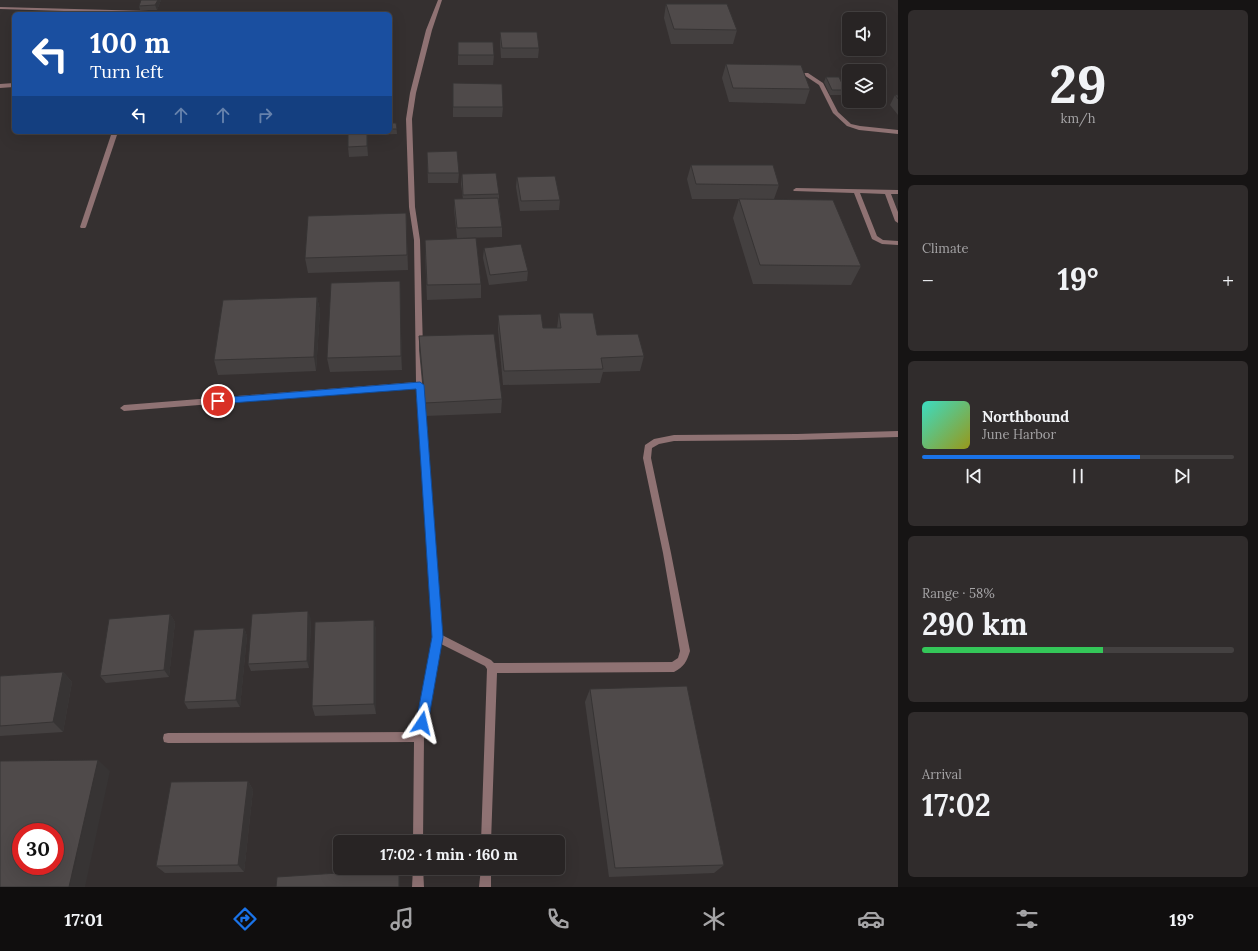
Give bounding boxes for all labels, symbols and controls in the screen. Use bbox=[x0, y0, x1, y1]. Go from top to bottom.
map controls bbox=[842, 12, 886, 108]
button: sound bbox=[842, 12, 886, 56]
text: 100 m bbox=[90, 25, 170, 61]
icon: left bbox=[24, 28, 76, 80]
text: 29 bbox=[1049, 51, 1107, 117]
text: Turn left bbox=[90, 60, 163, 83]
button: layers bbox=[842, 64, 886, 108]
icon: left bbox=[128, 104, 150, 126]
icon: ahead bbox=[170, 104, 192, 126]
icon: ahead bbox=[212, 104, 234, 126]
icon: right bbox=[254, 104, 276, 126]
text: km/h bbox=[1060, 110, 1096, 127]
text: Climate bbox=[922, 240, 969, 257]
text: 19° bbox=[1058, 260, 1098, 298]
text: − bbox=[922, 266, 934, 294]
text: + bbox=[1222, 266, 1234, 294]
pin bbox=[201, 384, 235, 418]
icon: arrive bbox=[207, 390, 229, 412]
text: Northbound bbox=[982, 407, 1069, 426]
text: June Harbor bbox=[982, 426, 1056, 443]
icon: previous bbox=[963, 465, 985, 487]
icon: pause bbox=[1067, 465, 1089, 487]
icon: next bbox=[1171, 465, 1193, 487]
text: Range · 58% bbox=[922, 585, 995, 602]
text: 290 km bbox=[922, 605, 1028, 643]
position arrow bbox=[401, 702, 443, 744]
text: Arrival bbox=[922, 766, 962, 783]
text: 17:02 bbox=[922, 786, 991, 824]
speed limit sign: 30 bbox=[12, 823, 64, 875]
text: 17:02 · 1 min · 160 m bbox=[380, 845, 518, 864]
icon: directions bbox=[231, 905, 259, 933]
icon: music bbox=[388, 905, 416, 933]
icon: phone bbox=[544, 905, 572, 933]
icon: climate bbox=[700, 905, 728, 933]
icon: car bbox=[857, 905, 885, 933]
icon: filters bbox=[1013, 905, 1041, 933]
text: 17:01 bbox=[64, 908, 103, 931]
text: 19° bbox=[1169, 908, 1194, 931]

